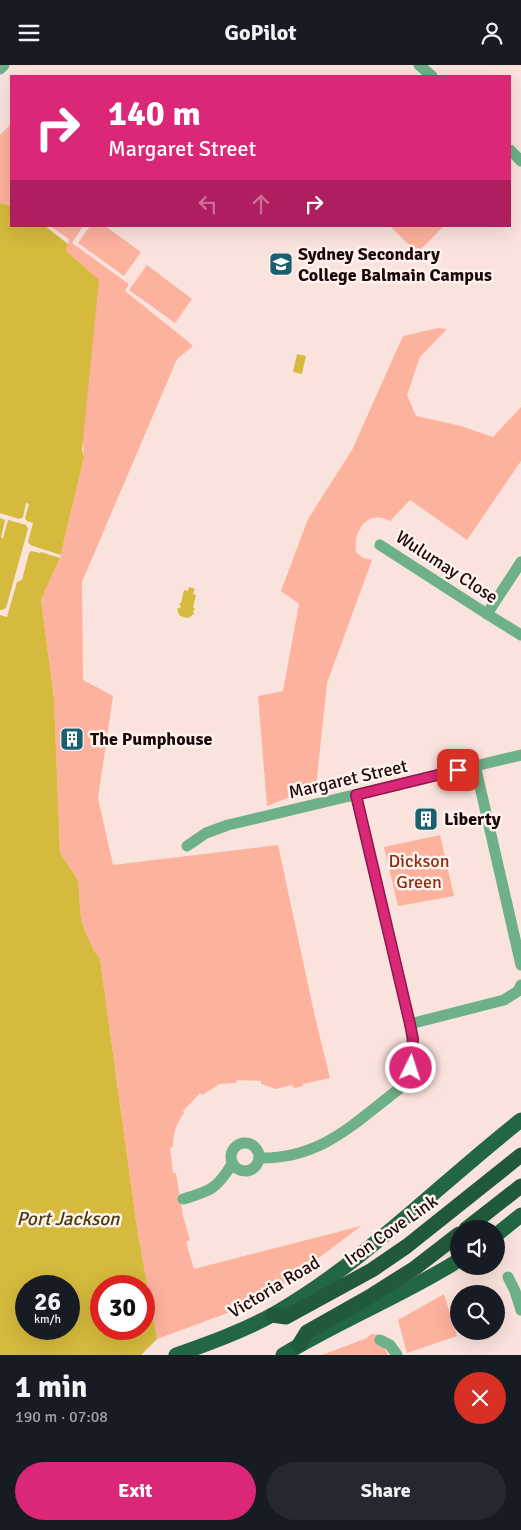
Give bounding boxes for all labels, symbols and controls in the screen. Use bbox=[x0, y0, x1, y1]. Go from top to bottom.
icon: menu bbox=[15, 19, 43, 47]
text: GoPilot bbox=[225, 19, 296, 46]
icon: person bbox=[478, 19, 506, 47]
text: 140 m bbox=[108, 92, 201, 135]
icon: right bbox=[25, 95, 90, 160]
text: Margaret Street bbox=[108, 135, 256, 162]
icon: left bbox=[194, 190, 222, 218]
icon: ahead bbox=[247, 190, 275, 218]
icon: right bbox=[300, 190, 328, 218]
place label: Sydney Secondary College Balmain Campus bbox=[298, 243, 492, 286]
school or university icon: Sydney Secondary College Balmain Campus bbox=[268, 251, 294, 277]
street label: Wulumay Close bbox=[392, 526, 502, 608]
building icon: The Pumphouse bbox=[59, 726, 85, 752]
place label: The Pumphouse bbox=[90, 728, 212, 750]
pin bbox=[437, 749, 479, 791]
street label: Margaret Street bbox=[286, 755, 410, 803]
icon: arrive bbox=[444, 756, 472, 784]
building icon: Liberty bbox=[413, 806, 439, 832]
place label: Liberty bbox=[444, 808, 501, 830]
park label: Dickson Green bbox=[388, 850, 450, 893]
position arrow bbox=[384, 1041, 436, 1093]
street label: Iron Cove Link bbox=[340, 1190, 442, 1270]
water label: Port Jackson bbox=[17, 1207, 120, 1231]
map controls bbox=[450, 1220, 505, 1340]
button: sound bbox=[450, 1220, 505, 1275]
street label: Victoria Road bbox=[224, 1251, 324, 1323]
speed limit sign: 30 bbox=[90, 1275, 155, 1340]
button: search bbox=[450, 1285, 505, 1340]
text: 26 bbox=[34, 1286, 61, 1317]
text: km/h bbox=[34, 1312, 61, 1327]
text: 1 min bbox=[15, 1369, 87, 1406]
button: close bbox=[454, 1372, 506, 1424]
text: 190 m · 07:08 bbox=[15, 1407, 108, 1427]
button: Exit bbox=[15, 1462, 256, 1520]
button: Share bbox=[266, 1462, 506, 1520]

